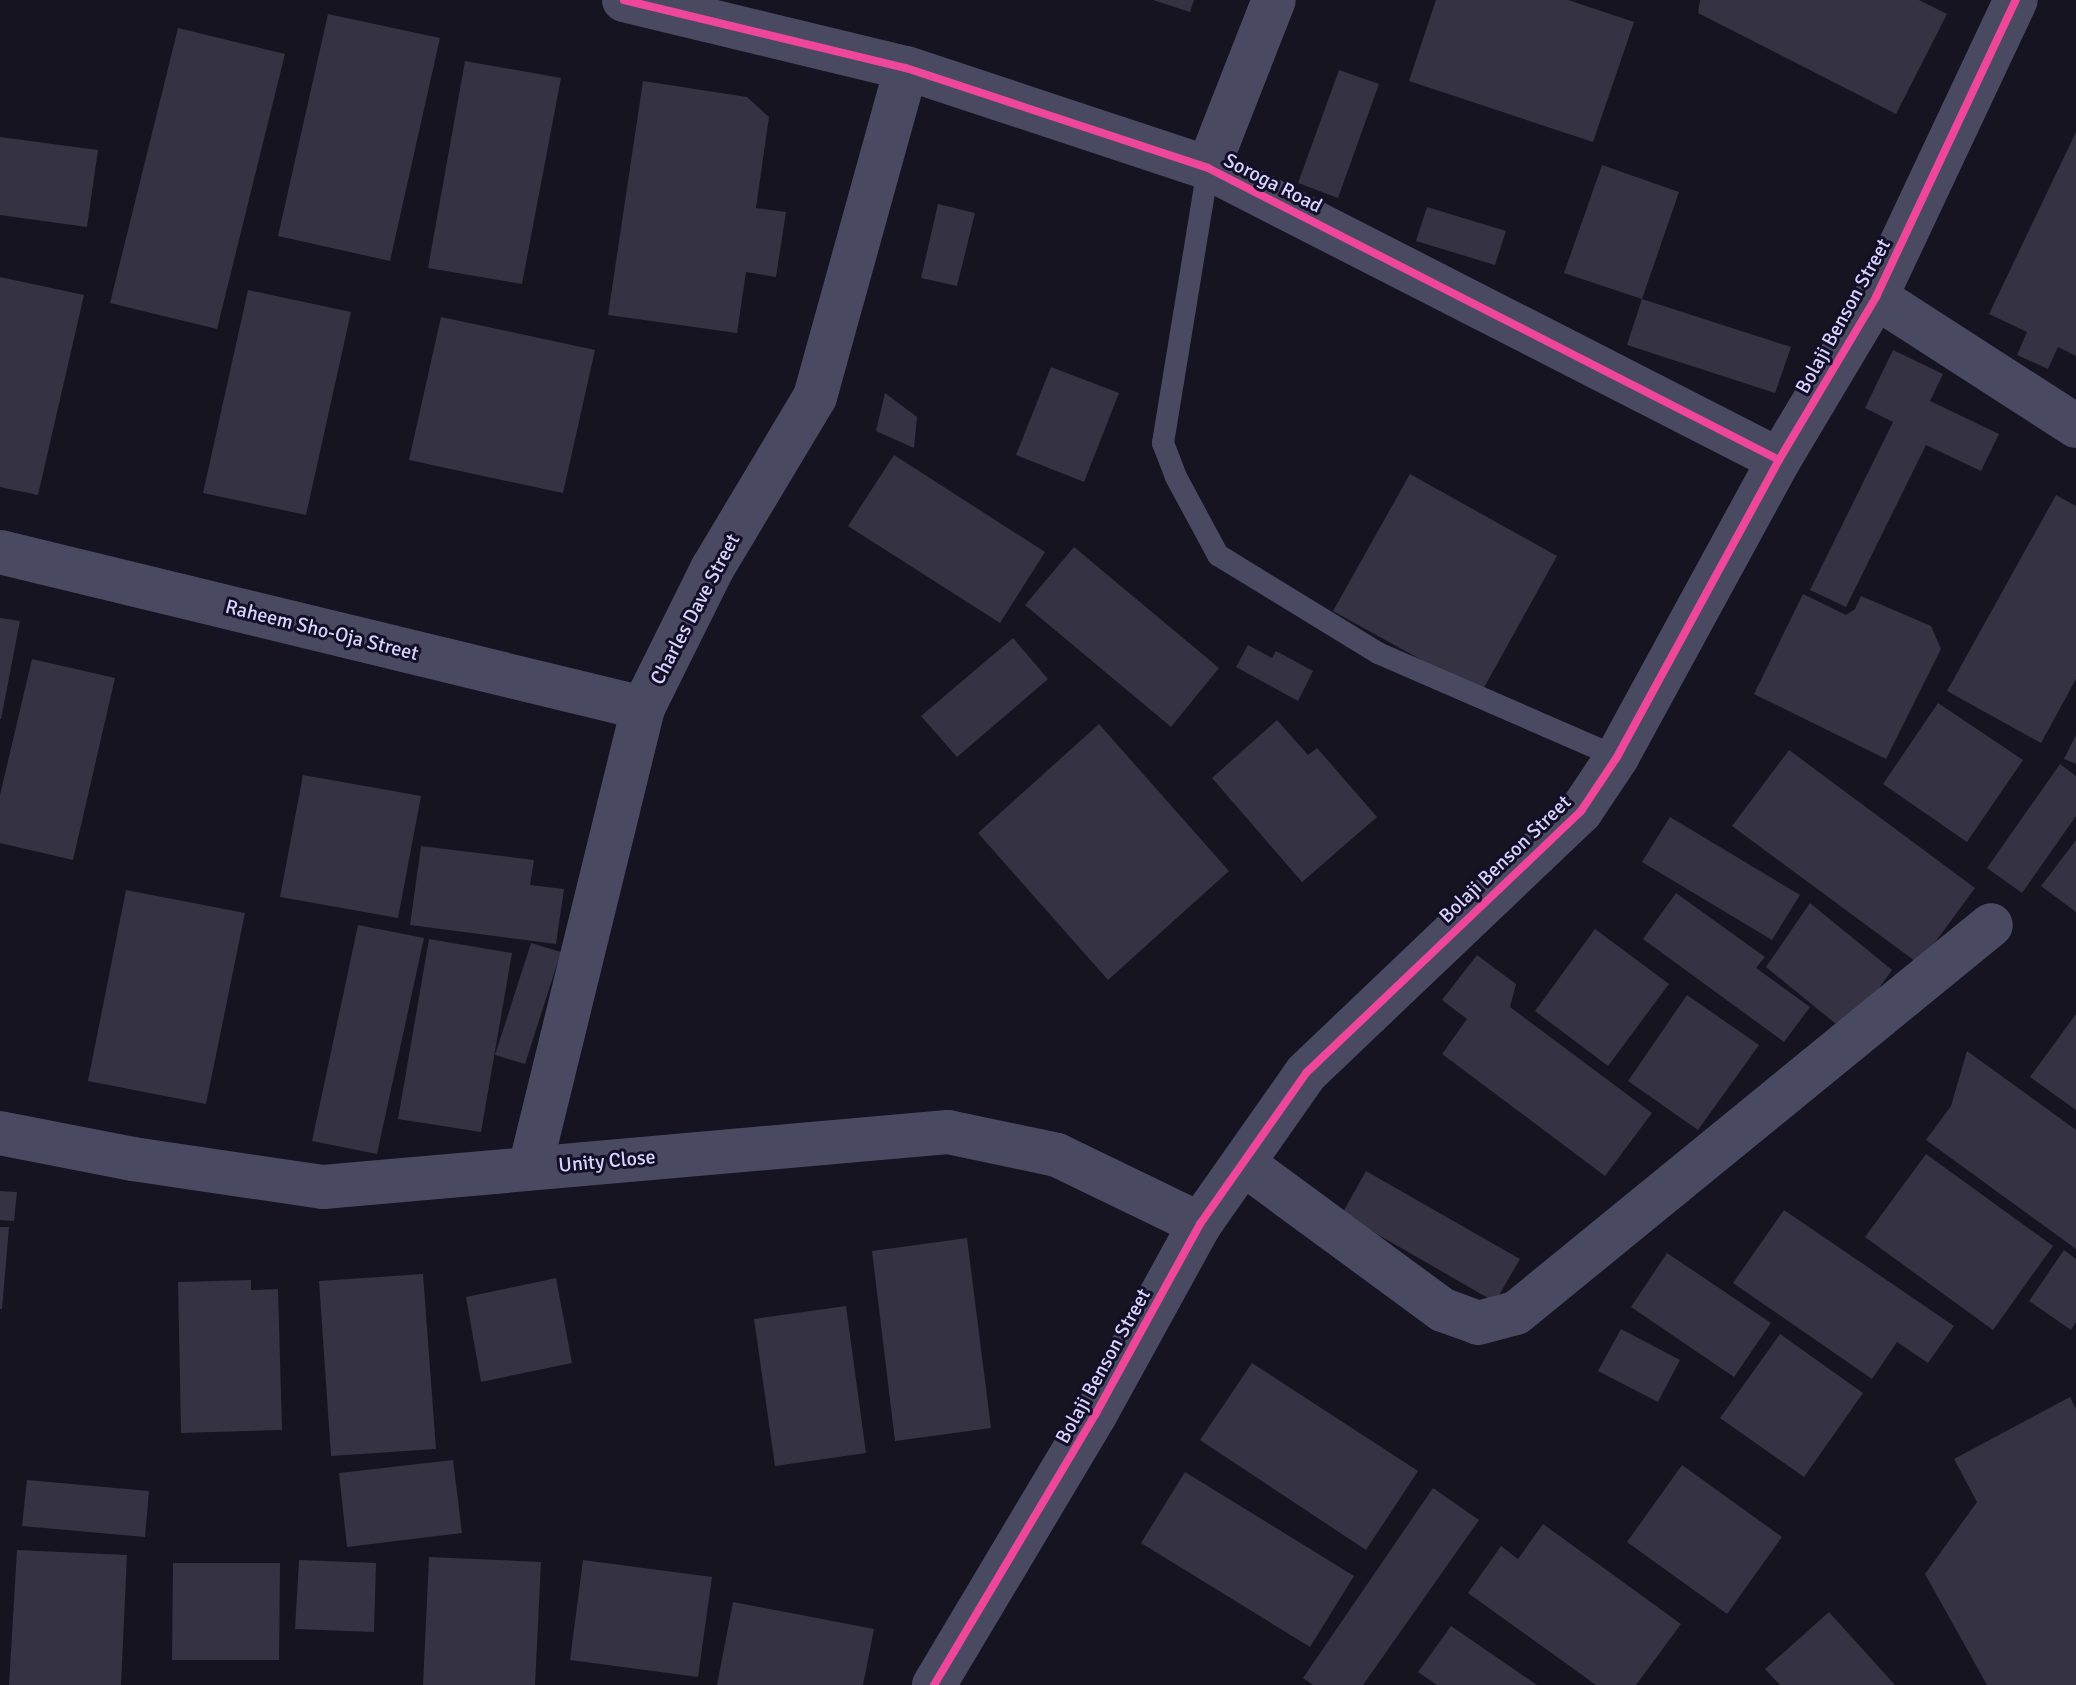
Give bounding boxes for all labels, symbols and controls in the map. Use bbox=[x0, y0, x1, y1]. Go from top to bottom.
street label: Soroga Road bbox=[1220, 148, 1326, 218]
street label: Bolaji Benson Street bbox=[1790, 234, 1896, 398]
street label: Charles Dave Street bbox=[645, 530, 745, 688]
street label: Raheem Sho-Oja Street bbox=[223, 594, 421, 666]
street label: Bolaji Benson Street bbox=[1434, 790, 1576, 928]
street label: Unity Close bbox=[557, 1145, 657, 1177]
street label: Bolaji Benson Street bbox=[1050, 1284, 1156, 1448]

